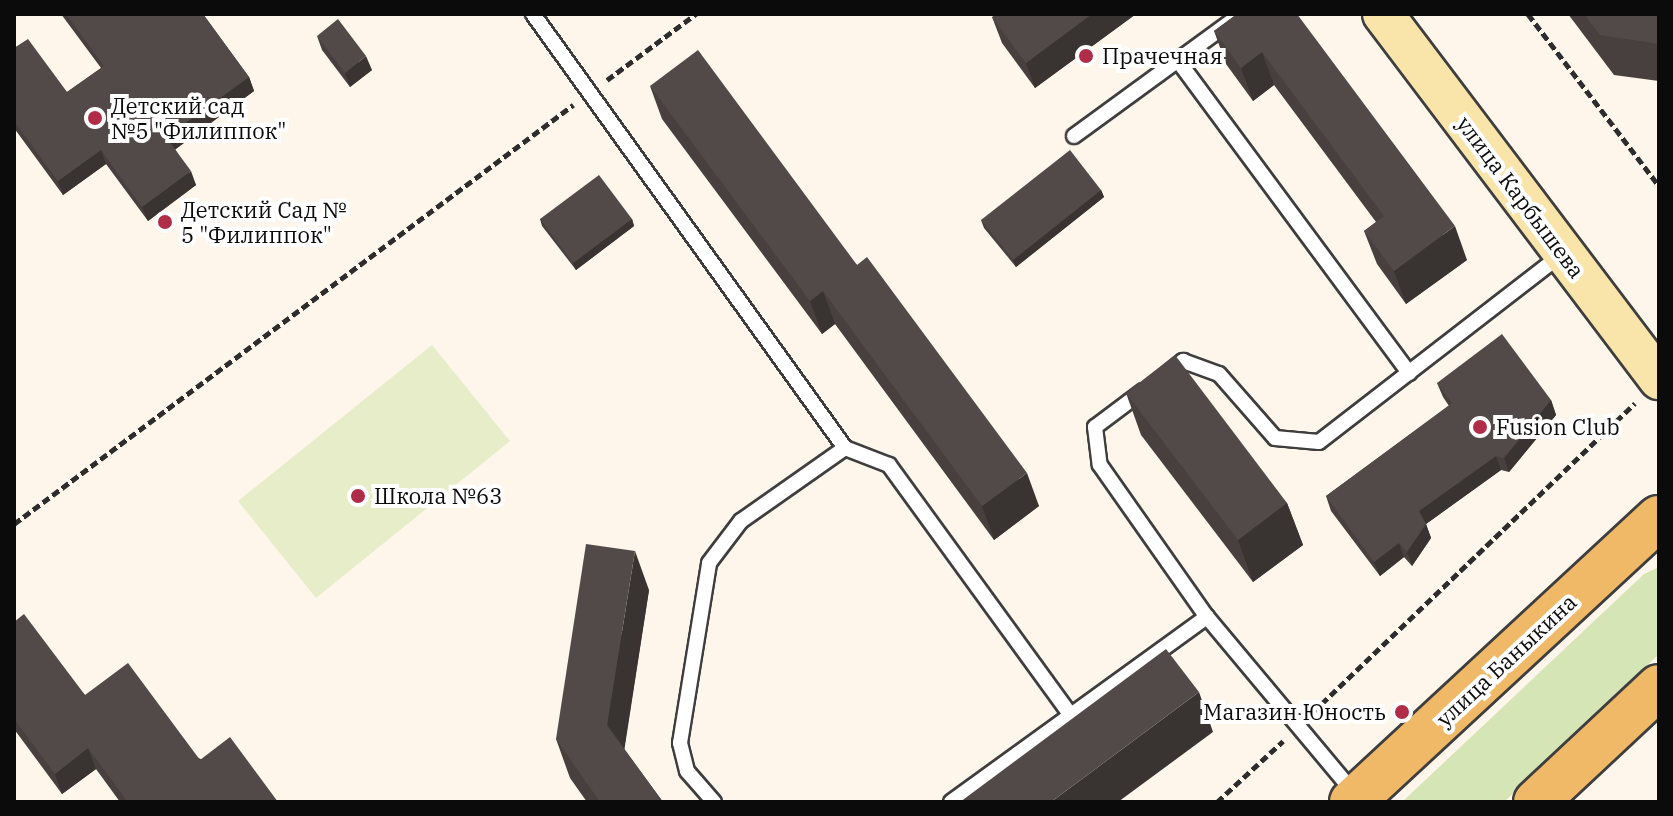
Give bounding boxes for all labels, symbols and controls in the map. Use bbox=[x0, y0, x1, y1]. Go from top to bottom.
place label: Прачечная bbox=[1102, 43, 1223, 69]
marker: Прачечная bbox=[1077, 47, 1095, 65]
place label: Детский сад №5 "Филиппок" bbox=[111, 92, 286, 144]
marker: Детский сад №5 "Филиппок" bbox=[86, 109, 104, 127]
street label: улица Карбышева bbox=[1452, 111, 1590, 283]
place label: Детский Сад № 5 "Филиппок" bbox=[181, 196, 347, 248]
marker: Детский Сад № 5 "Филиппок" bbox=[156, 213, 174, 231]
place label: Fusion Club bbox=[1496, 414, 1620, 440]
marker: Fusion Club bbox=[1471, 418, 1489, 436]
place label: Школа №63 bbox=[374, 483, 503, 509]
marker: Школа №63 bbox=[349, 487, 367, 505]
street label: улица Баныкина bbox=[1430, 588, 1582, 732]
place label: Магазин Юность bbox=[1203, 699, 1386, 725]
marker: Магазин Юность bbox=[1393, 703, 1411, 721]

